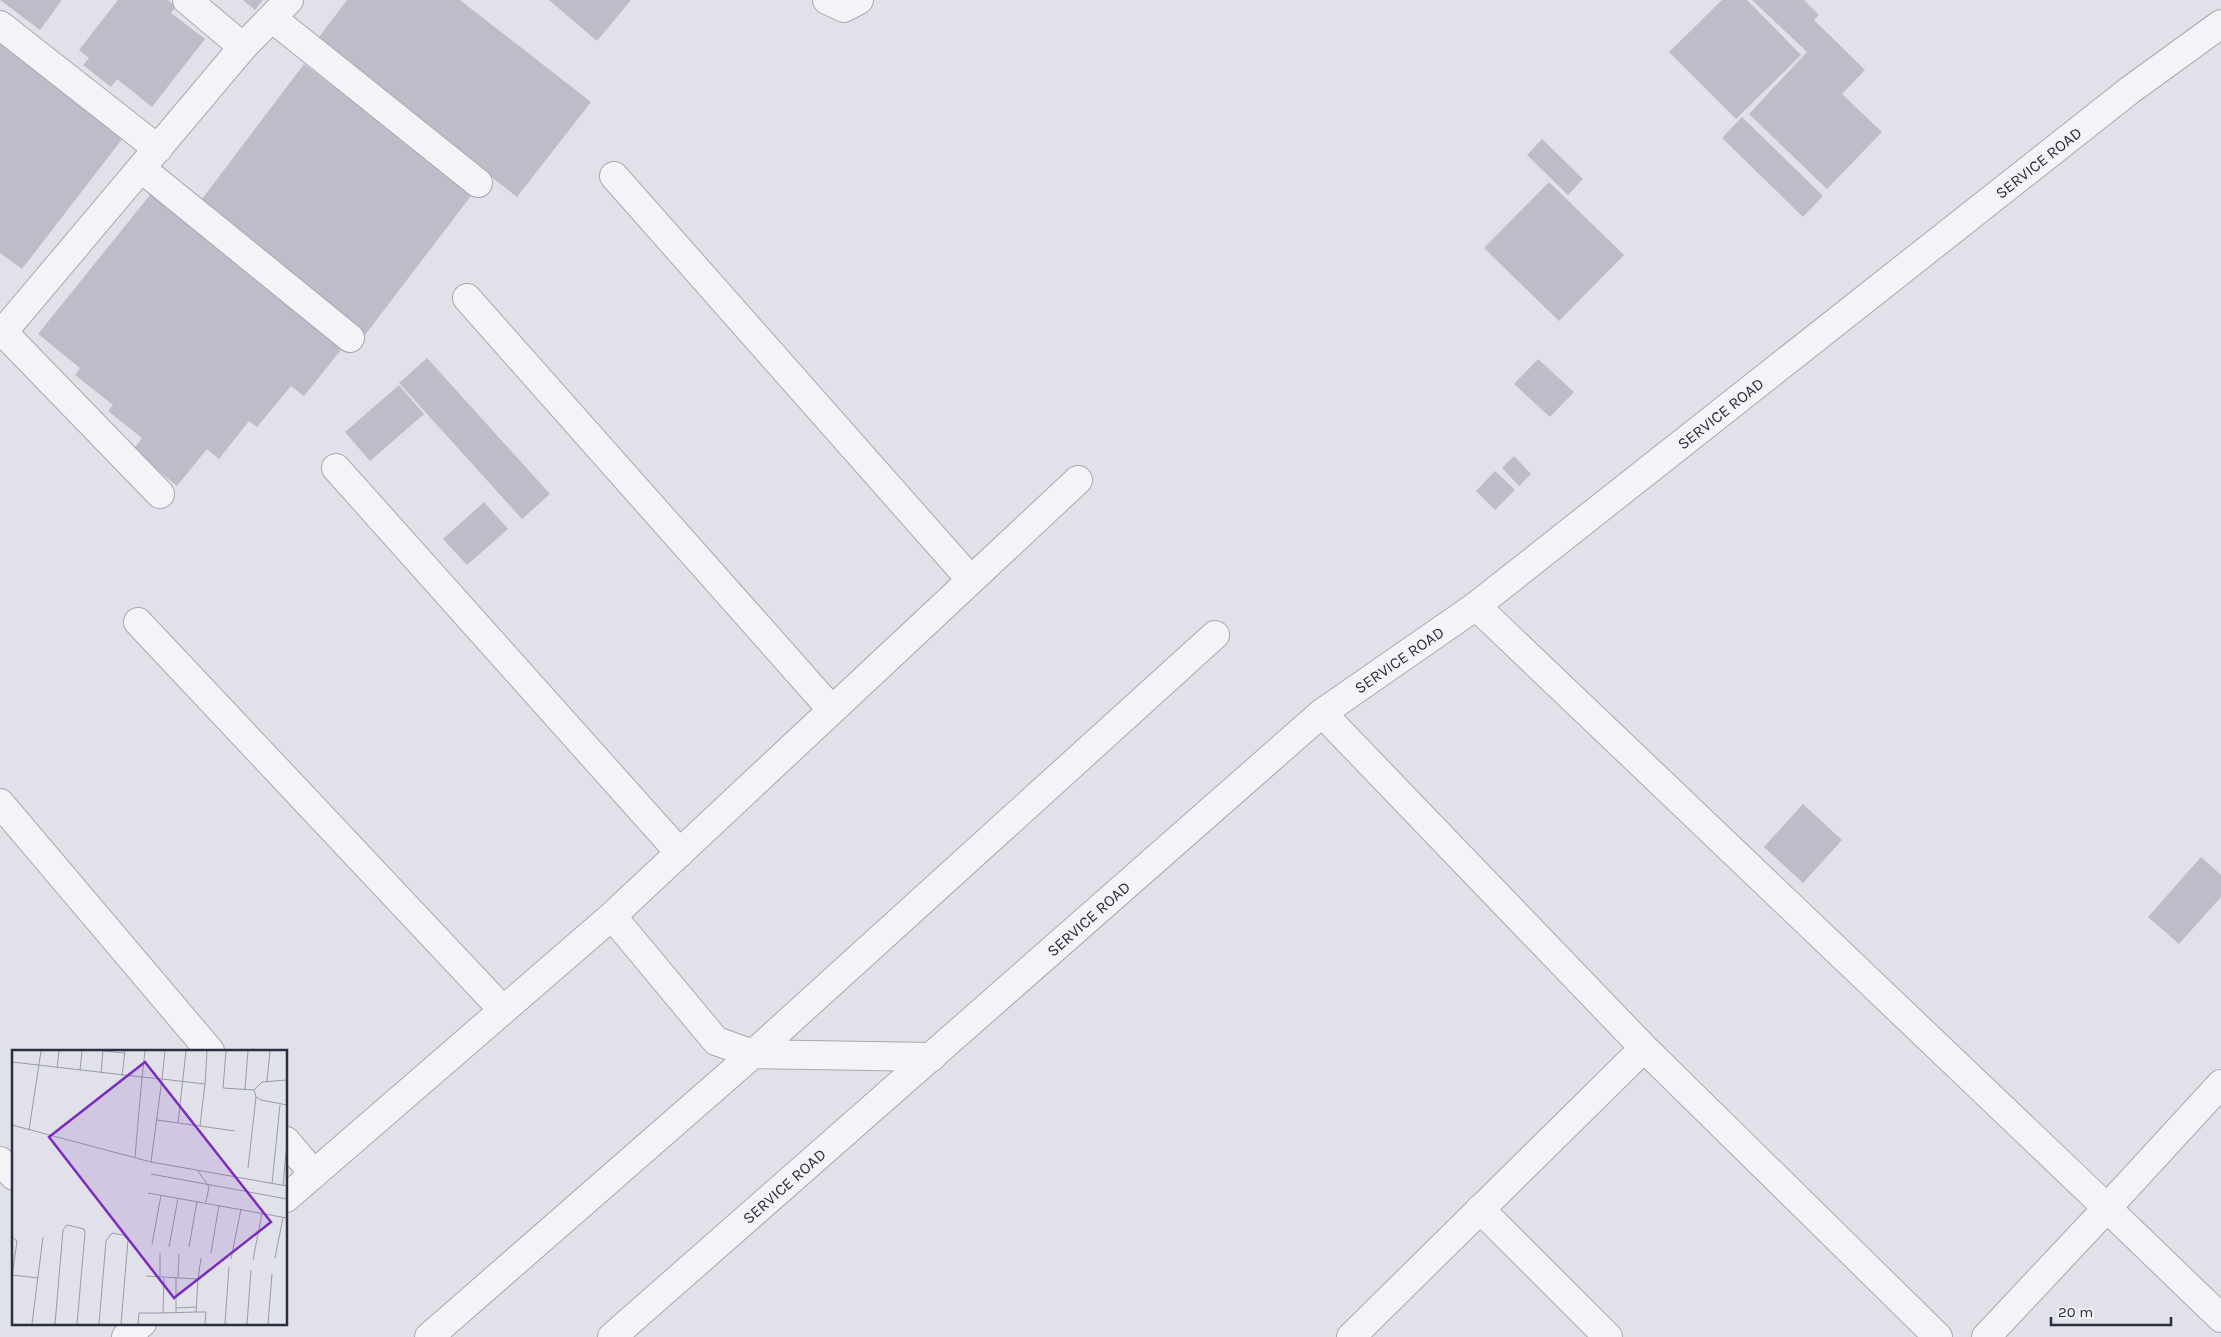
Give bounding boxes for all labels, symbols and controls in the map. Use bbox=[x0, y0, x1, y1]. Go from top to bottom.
street label: SERVICE ROAD bbox=[1991, 123, 2085, 202]
street label: SERVICE ROAD bbox=[1673, 373, 1767, 453]
street label: SERVICE ROAD bbox=[1351, 622, 1447, 697]
street label: SERVICE ROAD bbox=[1043, 877, 1134, 960]
inset map bbox=[12, 1050, 288, 1324]
street label: SERVICE ROAD bbox=[738, 1144, 830, 1227]
scale bar bbox=[2051, 1294, 2171, 1326]
text: 20 m bbox=[2058, 1303, 2093, 1321]

